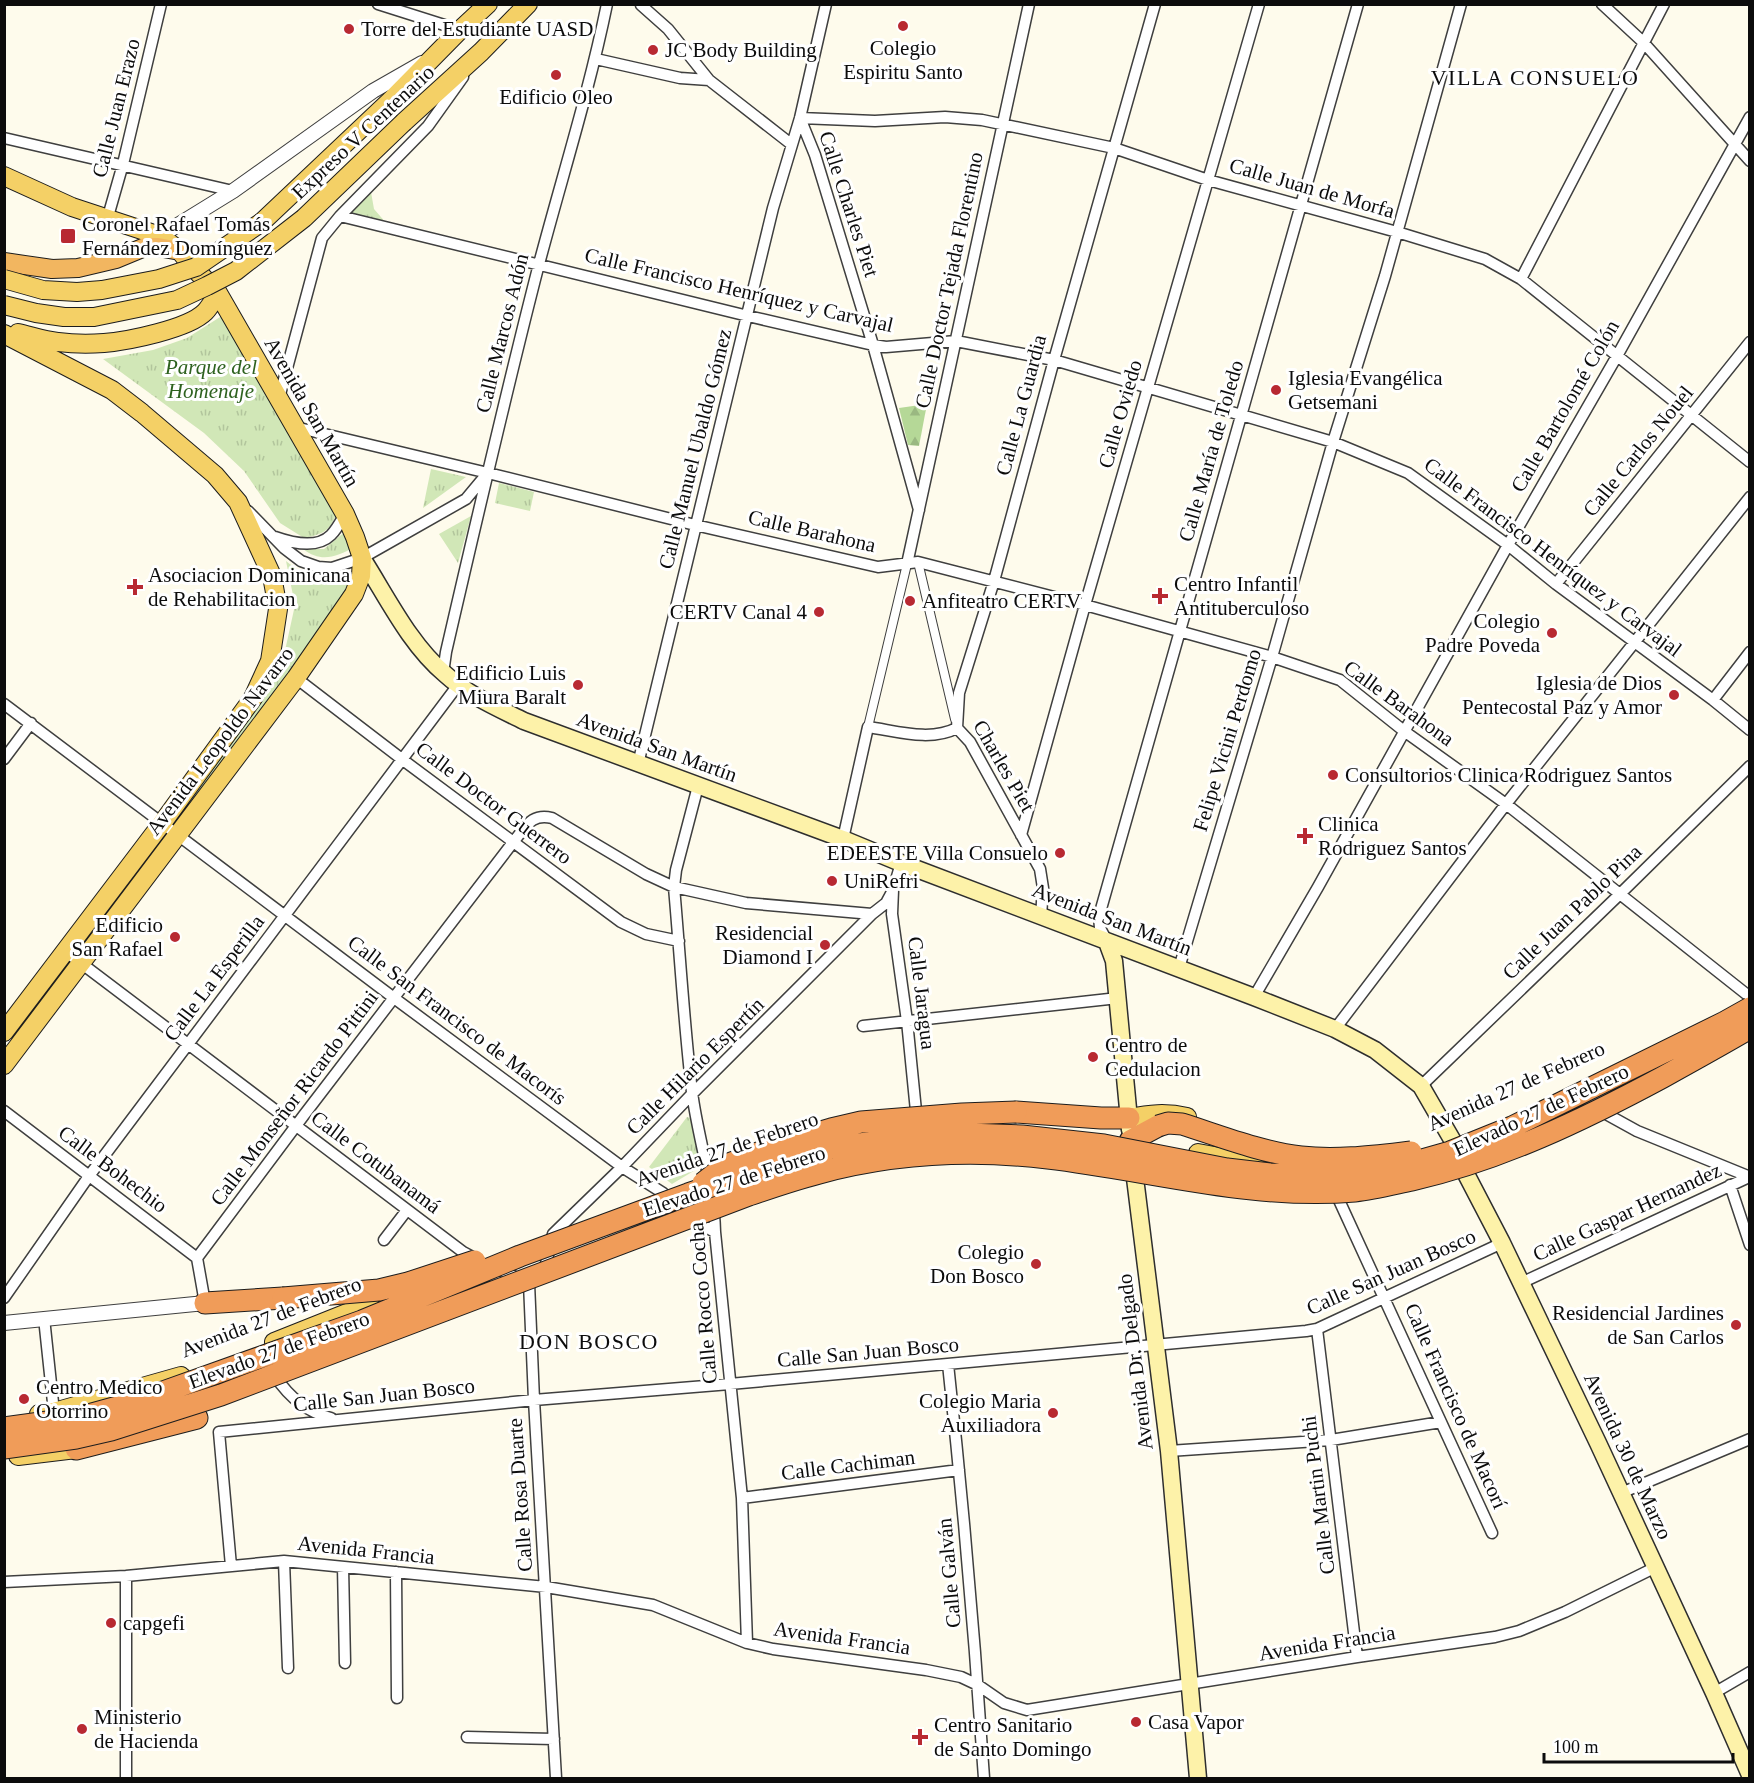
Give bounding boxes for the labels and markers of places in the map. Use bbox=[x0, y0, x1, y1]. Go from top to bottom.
place label: Torre del Estudiante UASD bbox=[361, 17, 593, 41]
marker: Colegio Espiritu Santo bbox=[896, 19, 910, 33]
marker: Torre del Estudiante UASD bbox=[342, 22, 356, 36]
place label: Colegio Espiritu Santo bbox=[843, 36, 963, 84]
place label: JC Body Building bbox=[665, 38, 817, 62]
marker: JC Body Building bbox=[646, 43, 660, 57]
marker: Edificio Oleo bbox=[549, 68, 563, 82]
place label: Edificio Oleo bbox=[499, 85, 613, 109]
place label: Coronel Rafael Tomás Fernández Domínguez bbox=[82, 212, 273, 260]
marker: Coronel Rafael Tomás Fernández Domínguez bbox=[59, 227, 77, 245]
place label: Iglesia Evangélica Getsemani bbox=[1288, 366, 1443, 414]
marker: Iglesia Evangélica Getsemani bbox=[1269, 383, 1283, 397]
place label: Asociacion Dominicana de Rehabilitacion bbox=[148, 563, 351, 611]
place label: Centro Infantil Antituberculoso bbox=[1174, 572, 1309, 620]
marker: Asociacion Dominicana de Rehabilitacion bbox=[126, 578, 144, 596]
marker: Centro Infantil Antituberculoso bbox=[1151, 587, 1169, 605]
place label: Anfiteatro CERTV bbox=[922, 589, 1081, 613]
marker: Anfiteatro CERTV bbox=[903, 594, 917, 608]
place label: CERTV Canal 4 bbox=[670, 600, 807, 624]
marker: CERTV Canal 4 bbox=[812, 605, 826, 619]
place label: Colegio Padre Poveda bbox=[1425, 609, 1541, 657]
marker: Colegio Padre Poveda bbox=[1545, 626, 1559, 640]
place label: Edificio Luis Miura Baralt bbox=[456, 661, 566, 709]
place label: Iglesia de Dios Pentecostal Paz y Amor bbox=[1462, 671, 1662, 719]
marker: Edificio Luis Miura Baralt bbox=[571, 678, 585, 692]
marker: Iglesia de Dios Pentecostal Paz y Amor bbox=[1667, 688, 1681, 702]
place label: Consultorios Clinica Rodriguez Santos bbox=[1345, 763, 1672, 787]
marker: Consultorios Clinica Rodriguez Santos bbox=[1326, 768, 1340, 782]
place label: Clinica Rodriguez Santos bbox=[1318, 812, 1467, 860]
marker: Clinica Rodriguez Santos bbox=[1296, 827, 1314, 845]
place label: EDEESTE Villa Consuelo bbox=[827, 841, 1048, 865]
marker: EDEESTE Villa Consuelo bbox=[1053, 846, 1067, 860]
place label: UniRefri bbox=[844, 869, 919, 893]
marker: UniRefri bbox=[825, 874, 839, 888]
place label: Edificio San Rafael bbox=[71, 913, 163, 961]
place label: Residencial Diamond I bbox=[715, 921, 813, 969]
marker: Edificio San Rafael bbox=[168, 930, 182, 944]
marker: Residencial Diamond I bbox=[818, 938, 832, 952]
place label: Centro de Cedulacion bbox=[1105, 1033, 1201, 1081]
marker: Centro de Cedulacion bbox=[1086, 1050, 1100, 1064]
place label: Colegio Don Bosco bbox=[930, 1240, 1024, 1288]
marker: Colegio Don Bosco bbox=[1029, 1257, 1043, 1271]
place label: Residencial Jardines de San Carlos bbox=[1552, 1301, 1724, 1349]
marker: Residencial Jardines de San Carlos bbox=[1729, 1318, 1743, 1332]
place label: Centro Medico Otorrino bbox=[36, 1375, 163, 1423]
place label: Colegio Maria Auxiliadora bbox=[919, 1389, 1042, 1437]
marker: Centro Medico Otorrino bbox=[17, 1392, 31, 1406]
marker: Colegio Maria Auxiliadora bbox=[1046, 1406, 1060, 1420]
place label: capgefi bbox=[123, 1611, 185, 1635]
marker: capgefi bbox=[104, 1616, 118, 1630]
place label: Ministerio de Hacienda bbox=[94, 1705, 199, 1753]
place label: Casa Vapor bbox=[1148, 1710, 1244, 1734]
place label: Centro Sanitario de Santo Domingo bbox=[934, 1713, 1092, 1761]
marker: Casa Vapor bbox=[1129, 1715, 1143, 1729]
marker: Ministerio de Hacienda bbox=[75, 1722, 89, 1736]
marker: Centro Sanitario de Santo Domingo bbox=[911, 1728, 929, 1746]

